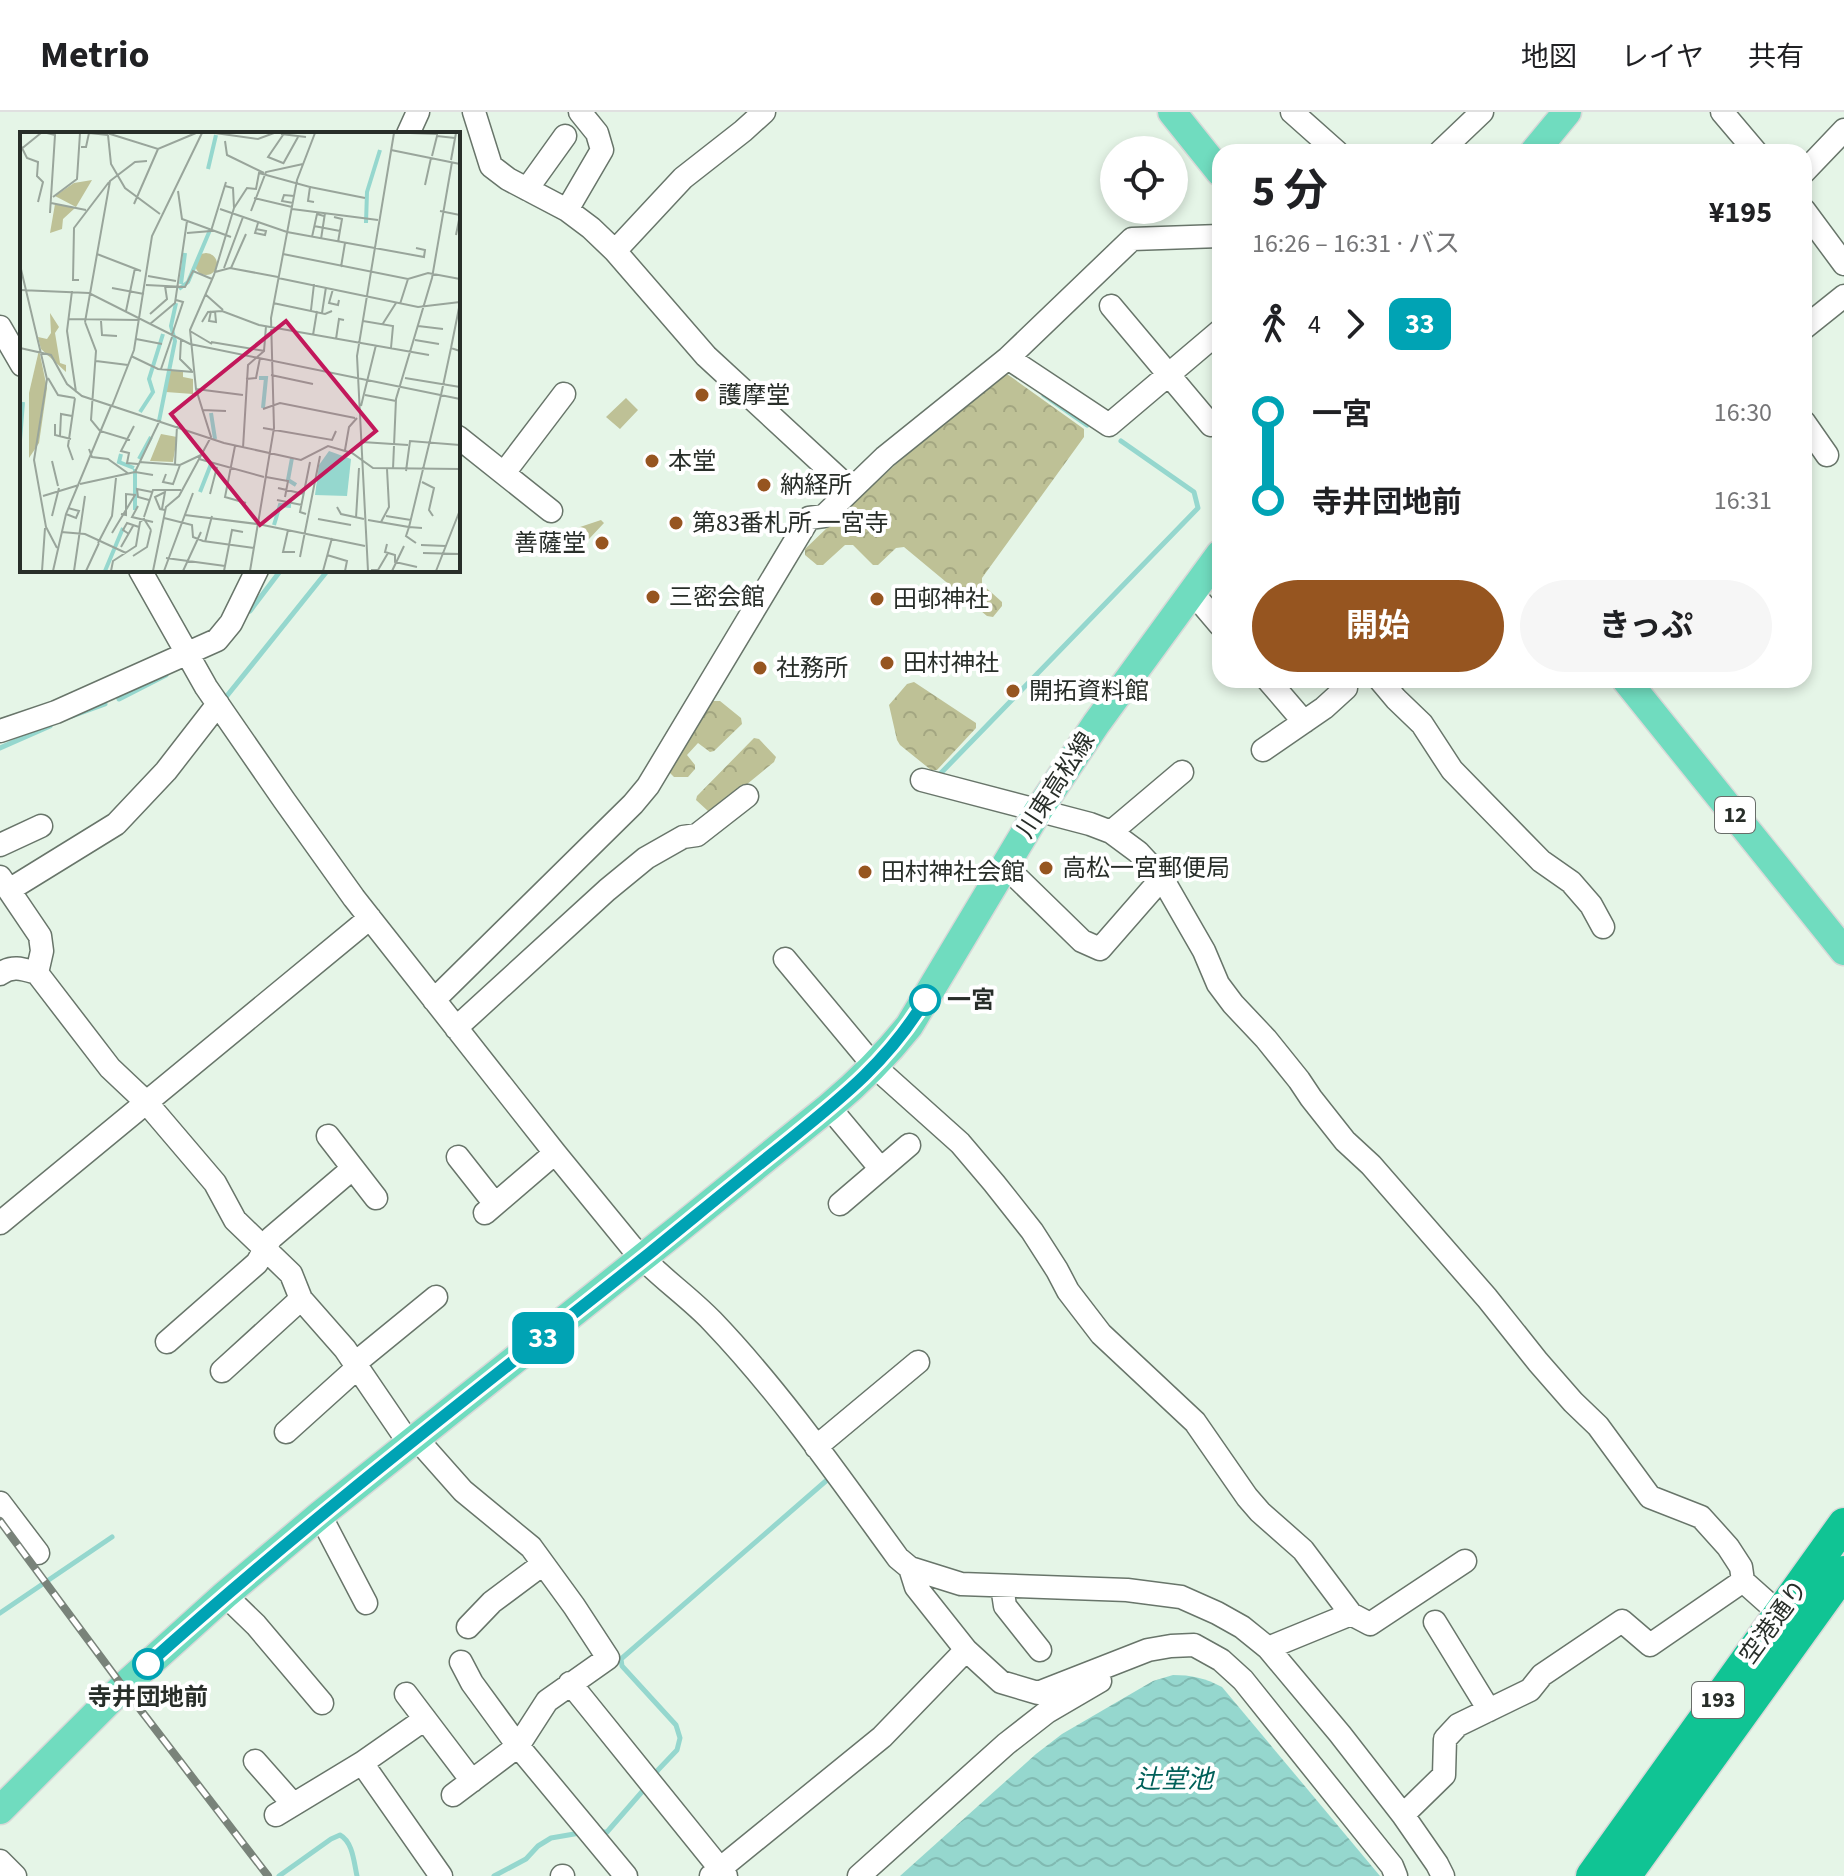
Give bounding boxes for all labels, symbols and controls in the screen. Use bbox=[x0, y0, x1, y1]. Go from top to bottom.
text: Metrio bbox=[40, 28, 150, 82]
text: 地図 bbox=[1521, 37, 1577, 77]
text: レイヤ bbox=[1621, 37, 1704, 77]
text: 共有 bbox=[1748, 37, 1804, 77]
inset map bbox=[20, 132, 460, 572]
map controls bbox=[1100, 136, 1188, 224]
button: locate bbox=[1100, 136, 1188, 224]
text: 5 分 bbox=[1252, 160, 1328, 223]
text: ¥195 bbox=[1709, 191, 1772, 234]
text: 16:26 – 16:31 · バス bbox=[1252, 225, 1460, 262]
icon: walk bbox=[1252, 302, 1296, 346]
icon: forward bbox=[1333, 302, 1377, 346]
text: 33 bbox=[1405, 304, 1435, 344]
text: 4 bbox=[1308, 306, 1321, 343]
place label: 護摩堂 bbox=[718, 378, 790, 413]
marker: 護摩堂 bbox=[693, 386, 711, 404]
text: 一宮 bbox=[1312, 393, 1372, 436]
text: 16:30 bbox=[1714, 394, 1772, 431]
place label: 本堂 bbox=[668, 444, 716, 479]
marker: 本堂 bbox=[643, 452, 661, 470]
place label: 納経所 bbox=[780, 468, 852, 503]
marker: 納経所 bbox=[755, 476, 773, 494]
text: 寺井団地前 bbox=[1312, 481, 1462, 524]
text: 16:31 bbox=[1714, 482, 1772, 519]
place label: 第83番札所 一宮寺 bbox=[692, 506, 889, 541]
marker: 第83番札所 一宮寺 bbox=[667, 514, 685, 532]
place label: 善薩堂 bbox=[514, 526, 586, 561]
marker: 善薩堂 bbox=[593, 534, 611, 552]
place label: 三密会館 bbox=[669, 580, 765, 615]
button: 開始 bbox=[1252, 580, 1504, 672]
button: きっぷ bbox=[1520, 580, 1772, 672]
place label: 田邨神社 bbox=[893, 582, 989, 617]
marker: 三密会館 bbox=[644, 588, 662, 606]
marker: 田邨神社 bbox=[868, 590, 886, 608]
place label: 田村神社 bbox=[903, 646, 999, 681]
place label: 社務所 bbox=[776, 651, 848, 686]
marker: 田村神社 bbox=[878, 654, 896, 672]
marker: 社務所 bbox=[751, 659, 769, 677]
place label: 開拓資料館 bbox=[1029, 674, 1149, 709]
marker: 開拓資料館 bbox=[1004, 682, 1022, 700]
street label: 川東高松線 bbox=[1009, 725, 1103, 845]
road number: 12 bbox=[1715, 797, 1755, 833]
place label: 高松一宮郵便局 bbox=[1062, 851, 1230, 886]
place label: 田村神社会館 bbox=[881, 855, 1025, 890]
marker: 高松一宮郵便局 bbox=[1037, 859, 1055, 877]
marker: 田村神社会館 bbox=[856, 863, 874, 881]
place label: 一宮 bbox=[947, 983, 995, 1018]
marker: 一宮 bbox=[910, 985, 940, 1015]
line badge: 33 bbox=[507, 1312, 579, 1364]
text: 33 bbox=[528, 1318, 558, 1358]
street label: 空港通り bbox=[1732, 1573, 1816, 1671]
marker: 寺井団地前 bbox=[133, 1649, 163, 1679]
place label: 寺井団地前 bbox=[88, 1680, 208, 1715]
road number: 193 bbox=[1692, 1682, 1744, 1718]
water label: 辻堂池 bbox=[1135, 1761, 1216, 1798]

